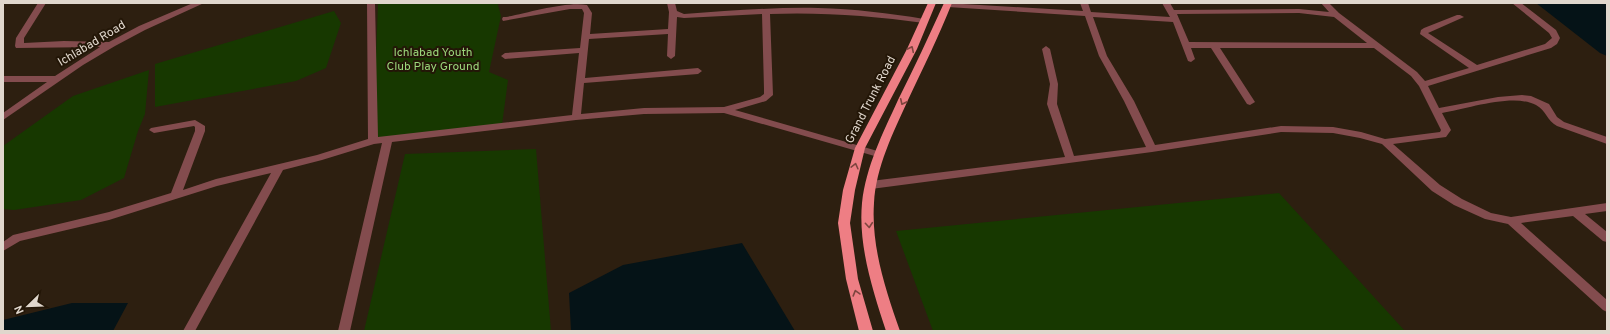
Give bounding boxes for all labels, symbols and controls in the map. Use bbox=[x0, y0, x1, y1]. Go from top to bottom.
street label: Ichlabad Road bbox=[55, 17, 129, 71]
park label: Ichlabad Youth Club Play Ground bbox=[386, 45, 480, 75]
one-way arrow bbox=[906, 46, 914, 53]
street label: Grand Trunk Road bbox=[842, 53, 900, 147]
one-way arrow bbox=[900, 98, 908, 105]
one-way arrow bbox=[851, 162, 859, 169]
one-way arrow bbox=[864, 222, 873, 228]
north arrow bbox=[8, 286, 48, 326]
one-way arrow bbox=[852, 290, 861, 297]
text: N bbox=[12, 303, 28, 316]

